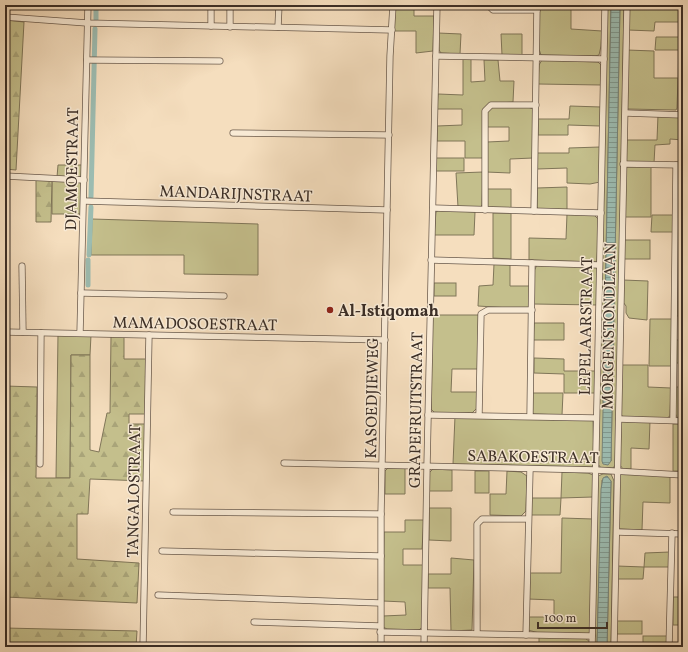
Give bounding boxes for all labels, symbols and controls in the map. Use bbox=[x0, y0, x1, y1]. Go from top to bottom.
street label: DJAMOESTRAAT bbox=[61, 107, 85, 231]
street label: MANDARIJNSTRAAT bbox=[159, 181, 313, 209]
street label: MORGENSTONDLAAN bbox=[598, 242, 622, 410]
street label: LEPELAARSTRAAT bbox=[575, 256, 599, 396]
place label: Al-Istiqomah bbox=[338, 301, 439, 323]
marker: Al-Istiqomah bbox=[325, 305, 335, 315]
street label: MAMADOSOESTRAAT bbox=[112, 313, 277, 337]
street label: GRAPEFRUITSTRAAT bbox=[405, 332, 429, 488]
street label: KASOEDJIEWEG bbox=[361, 337, 385, 459]
street label: TANGALOSTRAAT bbox=[123, 424, 147, 558]
street label: SABAKOESTRAAT bbox=[467, 446, 599, 470]
scale bar bbox=[538, 604, 607, 630]
text: 100 m bbox=[544, 611, 577, 627]

